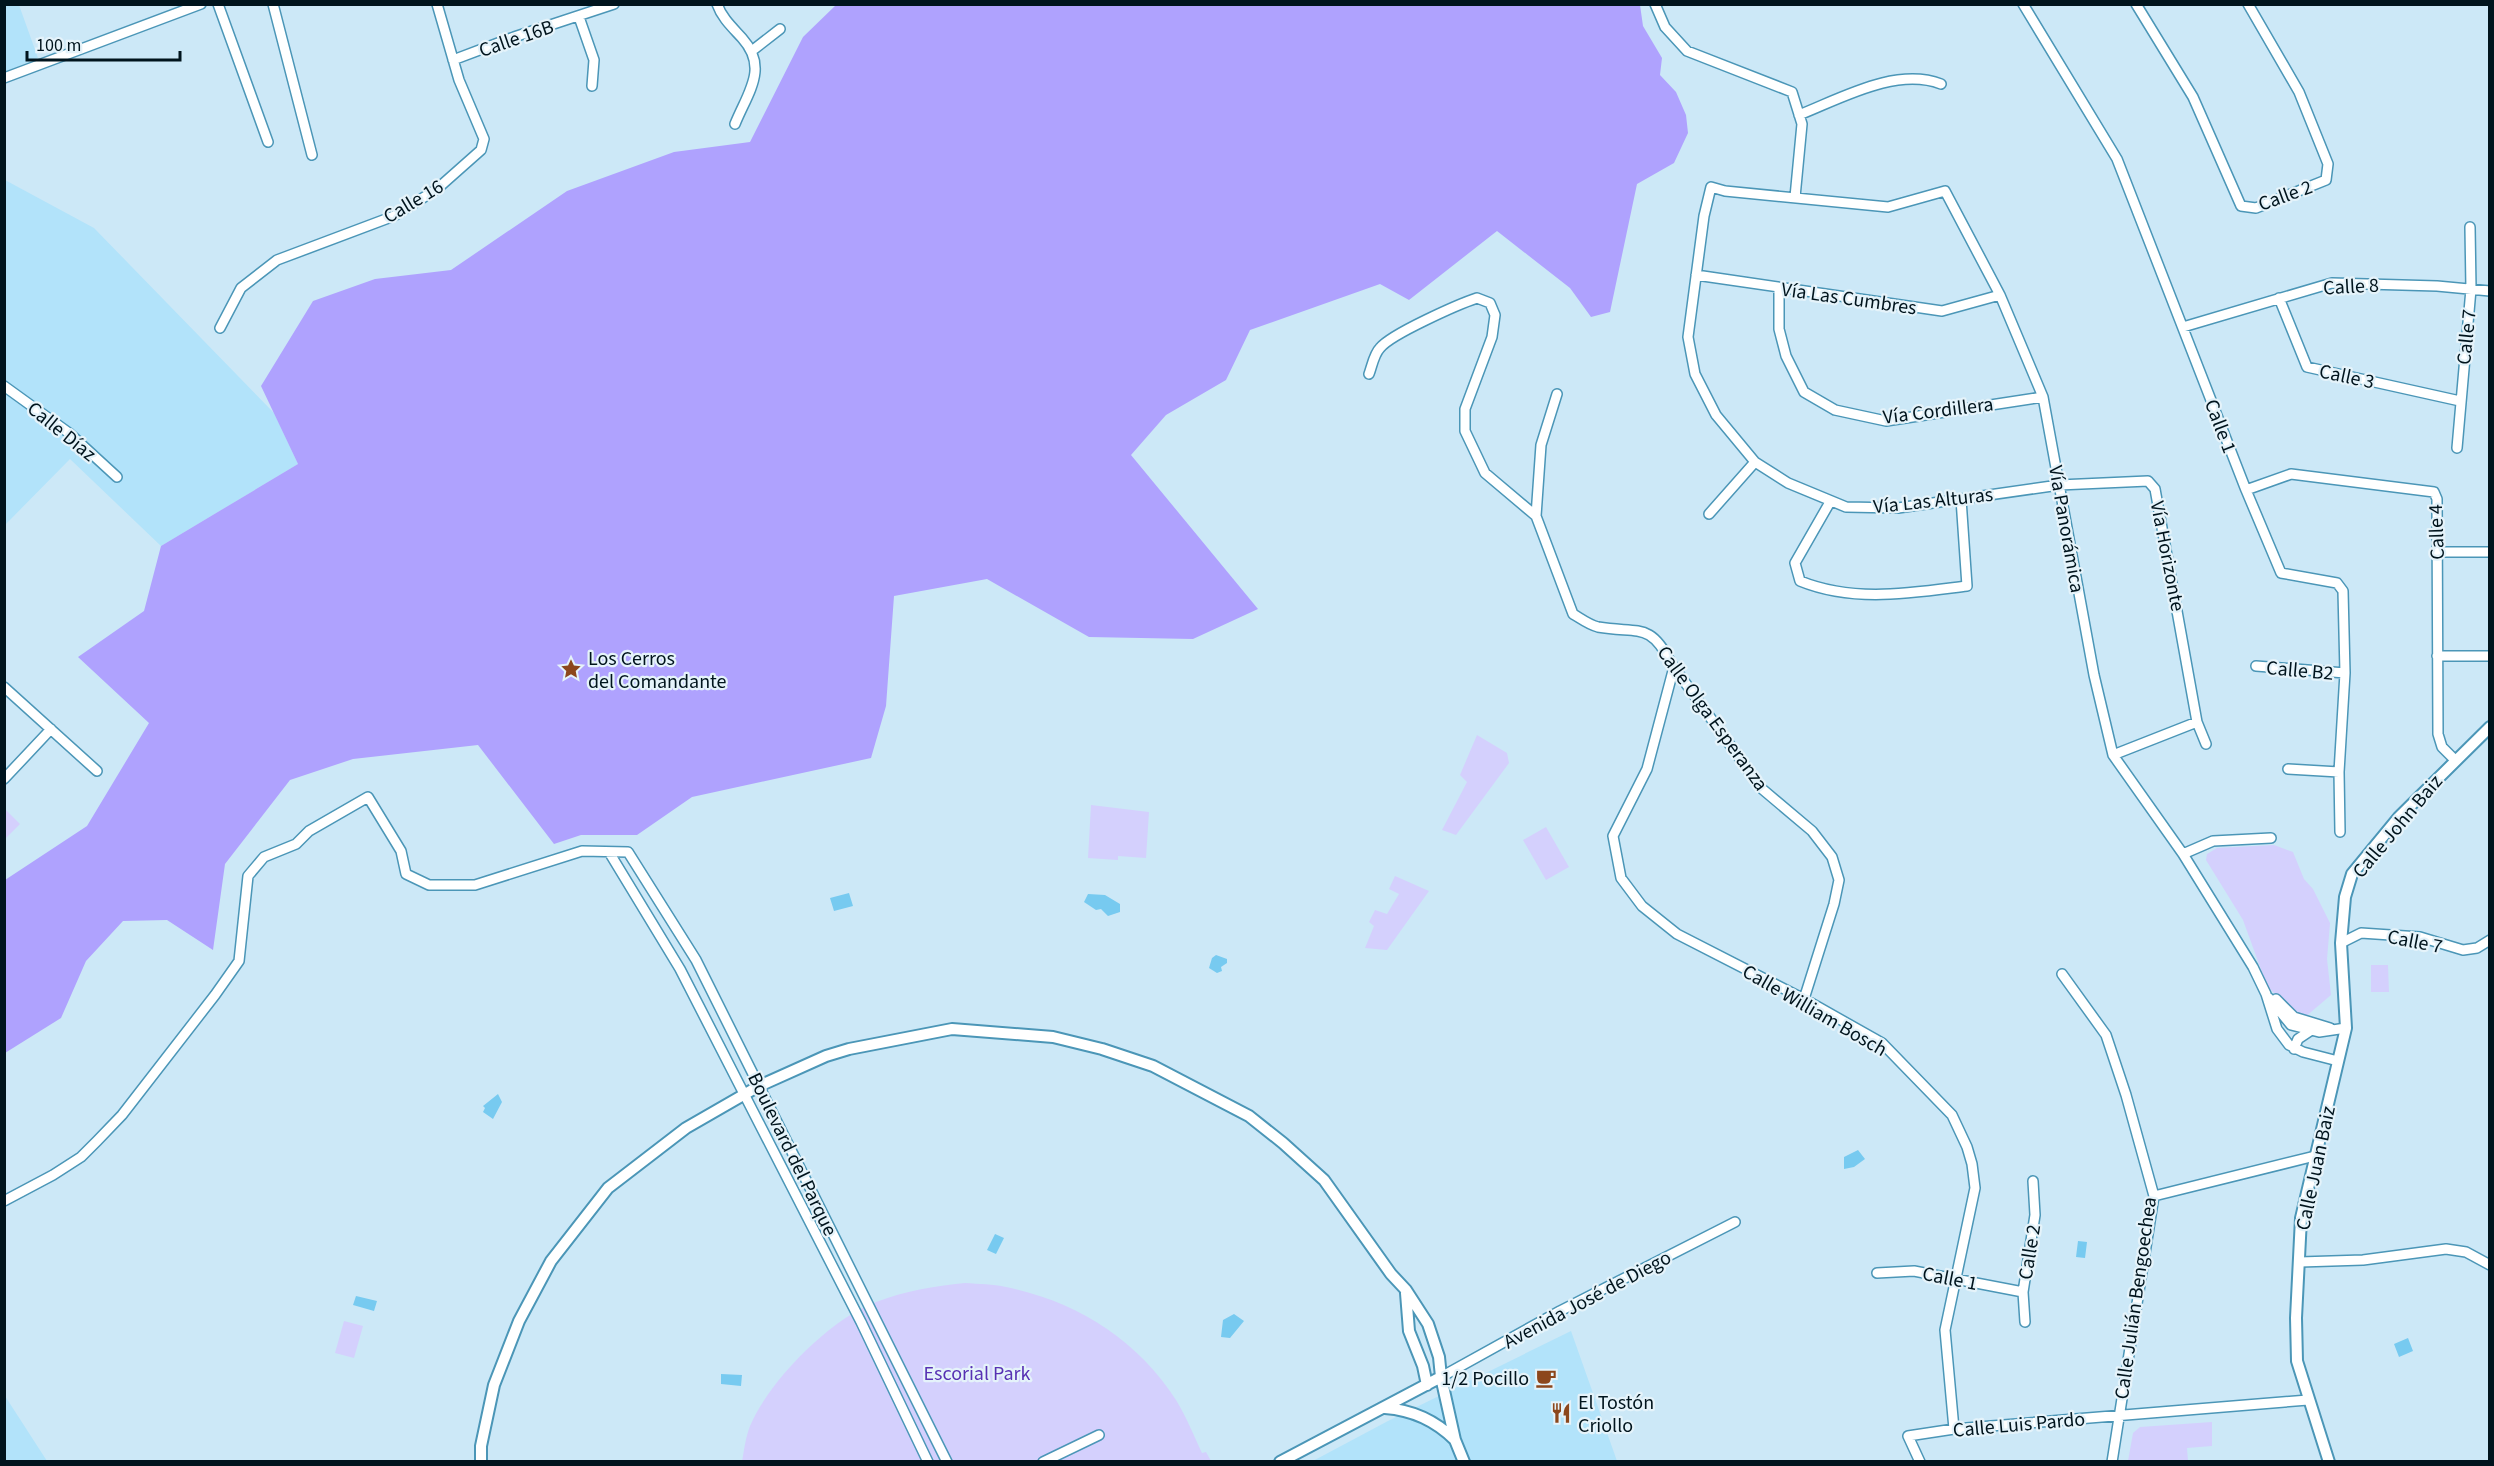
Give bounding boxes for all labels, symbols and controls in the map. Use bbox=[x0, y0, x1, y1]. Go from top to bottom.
street label: Calle 16B bbox=[475, 13, 557, 65]
scale bar bbox=[27, 24, 180, 62]
text: 100 m bbox=[36, 33, 81, 58]
street label: Calle 16 bbox=[378, 173, 449, 231]
street label: Calle 2 bbox=[2254, 173, 2316, 219]
street label: Calle 8 bbox=[2323, 272, 2380, 302]
street label: Vía Las Cumbres bbox=[1779, 276, 1918, 322]
street label: Calle 7 bbox=[2450, 308, 2484, 366]
street label: Calle 3 bbox=[2317, 358, 2377, 396]
street label: Vía Cordillera bbox=[1881, 390, 1995, 432]
street label: Calle Díaz bbox=[21, 395, 102, 468]
street label: Calle 1 bbox=[2197, 395, 2243, 457]
street label: Vía Panorámica bbox=[2041, 463, 2091, 595]
street label: Vía Las Alturas bbox=[1872, 481, 1994, 521]
street label: Vía Horizonte bbox=[2143, 499, 2191, 614]
street label: Calle 4 bbox=[2422, 504, 2452, 560]
street label: Calle Olga Esperanza bbox=[1650, 640, 1774, 797]
place label: Los Cerros del Comandante bbox=[588, 645, 727, 696]
street label: Calle B2 bbox=[2265, 654, 2335, 688]
place icon: Los Cerros del Comandante bbox=[559, 657, 583, 681]
street label: Calle John Baiz bbox=[2346, 769, 2449, 884]
street label: Calle 7 bbox=[2385, 923, 2445, 961]
street label: Calle William Bosch bbox=[1737, 958, 1892, 1064]
street label: Boulevard del Parque bbox=[740, 1068, 844, 1241]
street label: Calle Juan Baiz bbox=[2289, 1103, 2343, 1233]
street label: Calle Julián Bengoechea bbox=[2108, 1195, 2164, 1401]
street label: Calle 2 bbox=[2012, 1222, 2048, 1282]
street label: Avenida José de Diego bbox=[1499, 1244, 1676, 1356]
street label: Calle 1 bbox=[1920, 1260, 1980, 1298]
park label: Escorial Park bbox=[924, 1360, 1031, 1388]
place label: 1/2 Pocillo bbox=[1441, 1365, 1529, 1393]
cafe icon: 1/2 Pocillo bbox=[1534, 1366, 1558, 1390]
place label: El Tostón Criollo bbox=[1578, 1389, 1654, 1440]
restaurant icon: El Tostón Criollo bbox=[1549, 1401, 1573, 1425]
street label: Calle Luis Pardo bbox=[1952, 1405, 2086, 1445]

